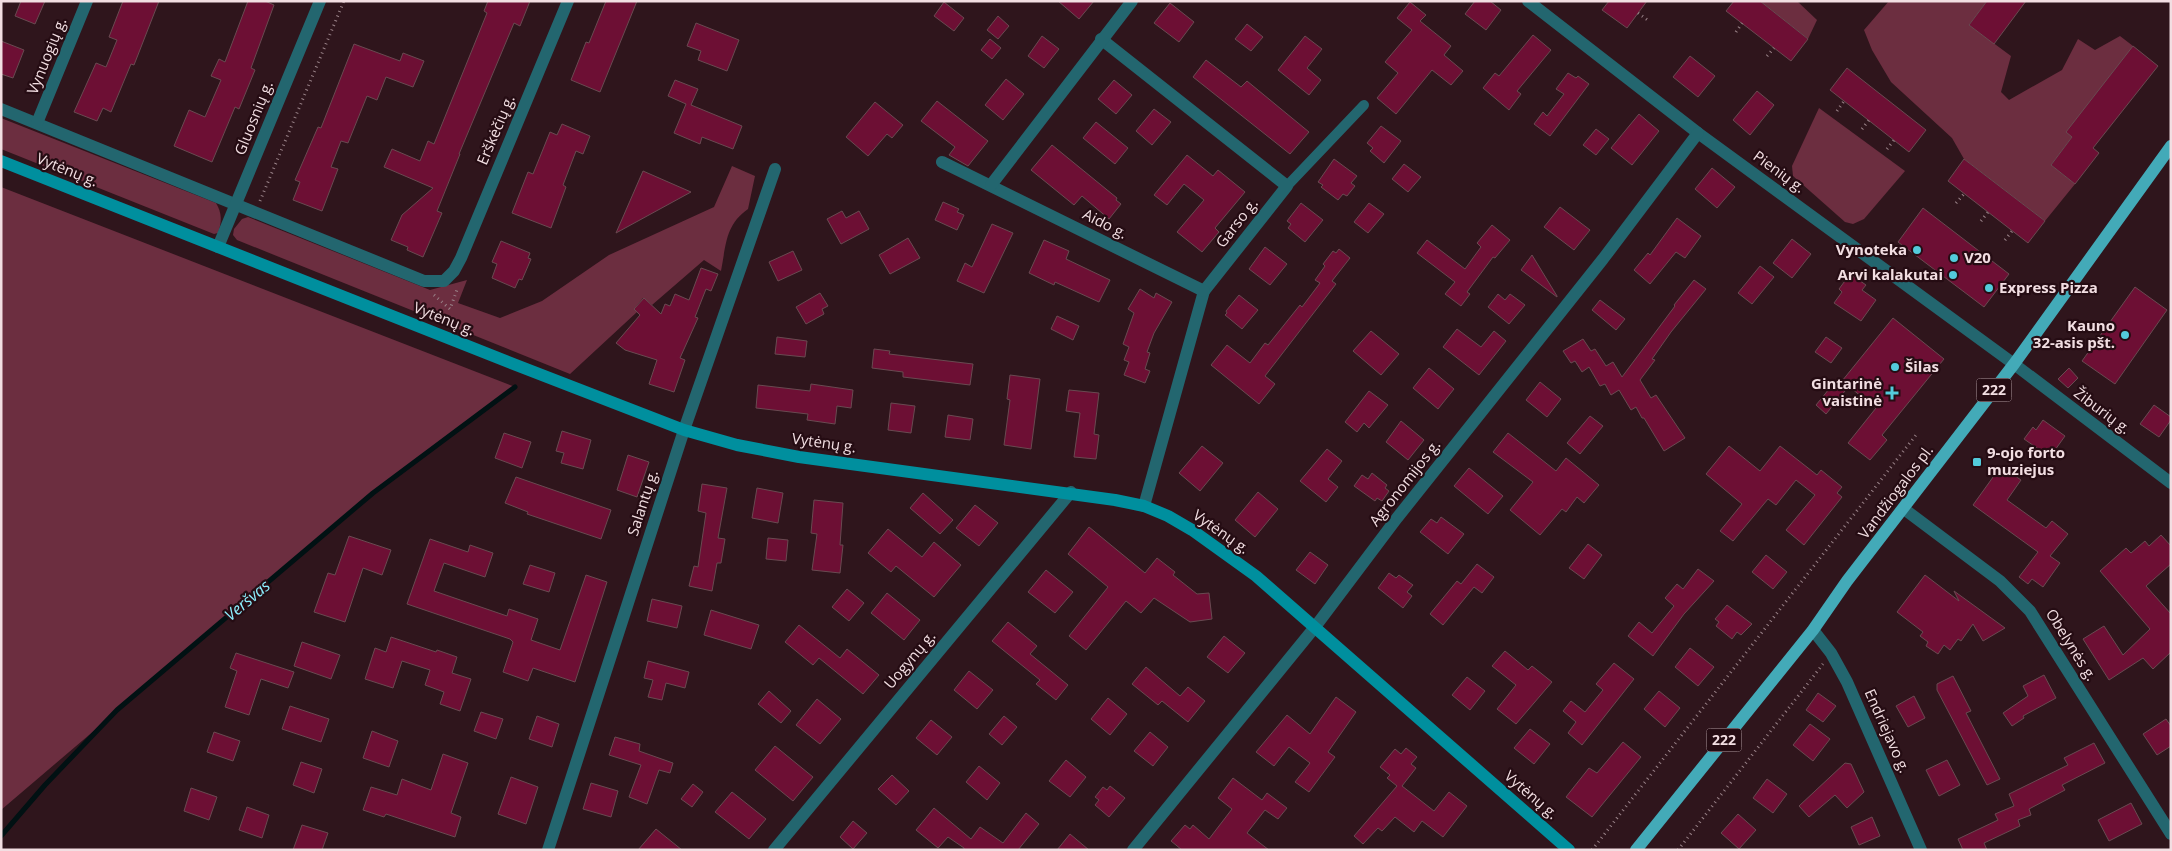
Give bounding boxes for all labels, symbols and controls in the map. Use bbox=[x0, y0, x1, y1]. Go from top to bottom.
street label: Vynuogių g. bbox=[22, 14, 71, 97]
street label: Gluosnių g. bbox=[229, 78, 277, 158]
street label: Erškėčių g. bbox=[471, 92, 519, 168]
street label: Pienių g. bbox=[1750, 146, 1809, 197]
street label: Vytėnų g. bbox=[34, 148, 101, 190]
street label: Garso g. bbox=[1211, 194, 1262, 251]
street label: Aido g. bbox=[1080, 203, 1131, 243]
place label: Vynoteka bbox=[1836, 239, 1907, 259]
marker: Vynoteka bbox=[1911, 244, 1923, 256]
place label: V20 bbox=[1964, 247, 1991, 267]
marker: V20 bbox=[1948, 252, 1960, 264]
place label: Arvi kalakutai bbox=[1838, 264, 1943, 284]
marker: Arvi kalakutai bbox=[1947, 269, 1959, 281]
place label: Express Pizza bbox=[1999, 277, 2098, 297]
marker: Express Pizza bbox=[1983, 282, 1995, 294]
street label: Vytėnų g. bbox=[411, 297, 478, 339]
place label: Kauno 32-asis pšt. bbox=[2033, 315, 2115, 352]
marker: Kauno 32-asis pšt. bbox=[2119, 329, 2131, 341]
place label: Šilas bbox=[1905, 356, 1939, 376]
marker: Šilas bbox=[1889, 361, 1901, 373]
place label: Gintarinė vaistinė bbox=[1811, 373, 1882, 410]
road number: 222 bbox=[1976, 378, 2012, 402]
street label: Žiburių g. bbox=[2070, 382, 2135, 438]
marker: Gintarinė vaistinė bbox=[1886, 387, 1898, 399]
street label: Vytėnų g. bbox=[791, 428, 858, 456]
street label: Agronomijos g. bbox=[1364, 435, 1444, 530]
street label: Vandžiogalos pl. bbox=[1853, 440, 1937, 542]
place label: 9-ojo forto muziejus bbox=[1987, 442, 2065, 479]
marker: 9-ojo forto muziejus bbox=[1971, 456, 1983, 468]
street label: Salantų g. bbox=[622, 467, 662, 538]
street label: Vytėnų g. bbox=[1189, 504, 1254, 558]
water label: Veršvas bbox=[220, 574, 275, 626]
street label: Obelynės g. bbox=[2042, 605, 2102, 684]
street label: Uogynų g. bbox=[879, 626, 939, 693]
street label: Endriejavo g. bbox=[1861, 686, 1915, 776]
road number: 222 bbox=[1706, 728, 1742, 752]
street label: Vytėnų g. bbox=[1501, 766, 1563, 823]

